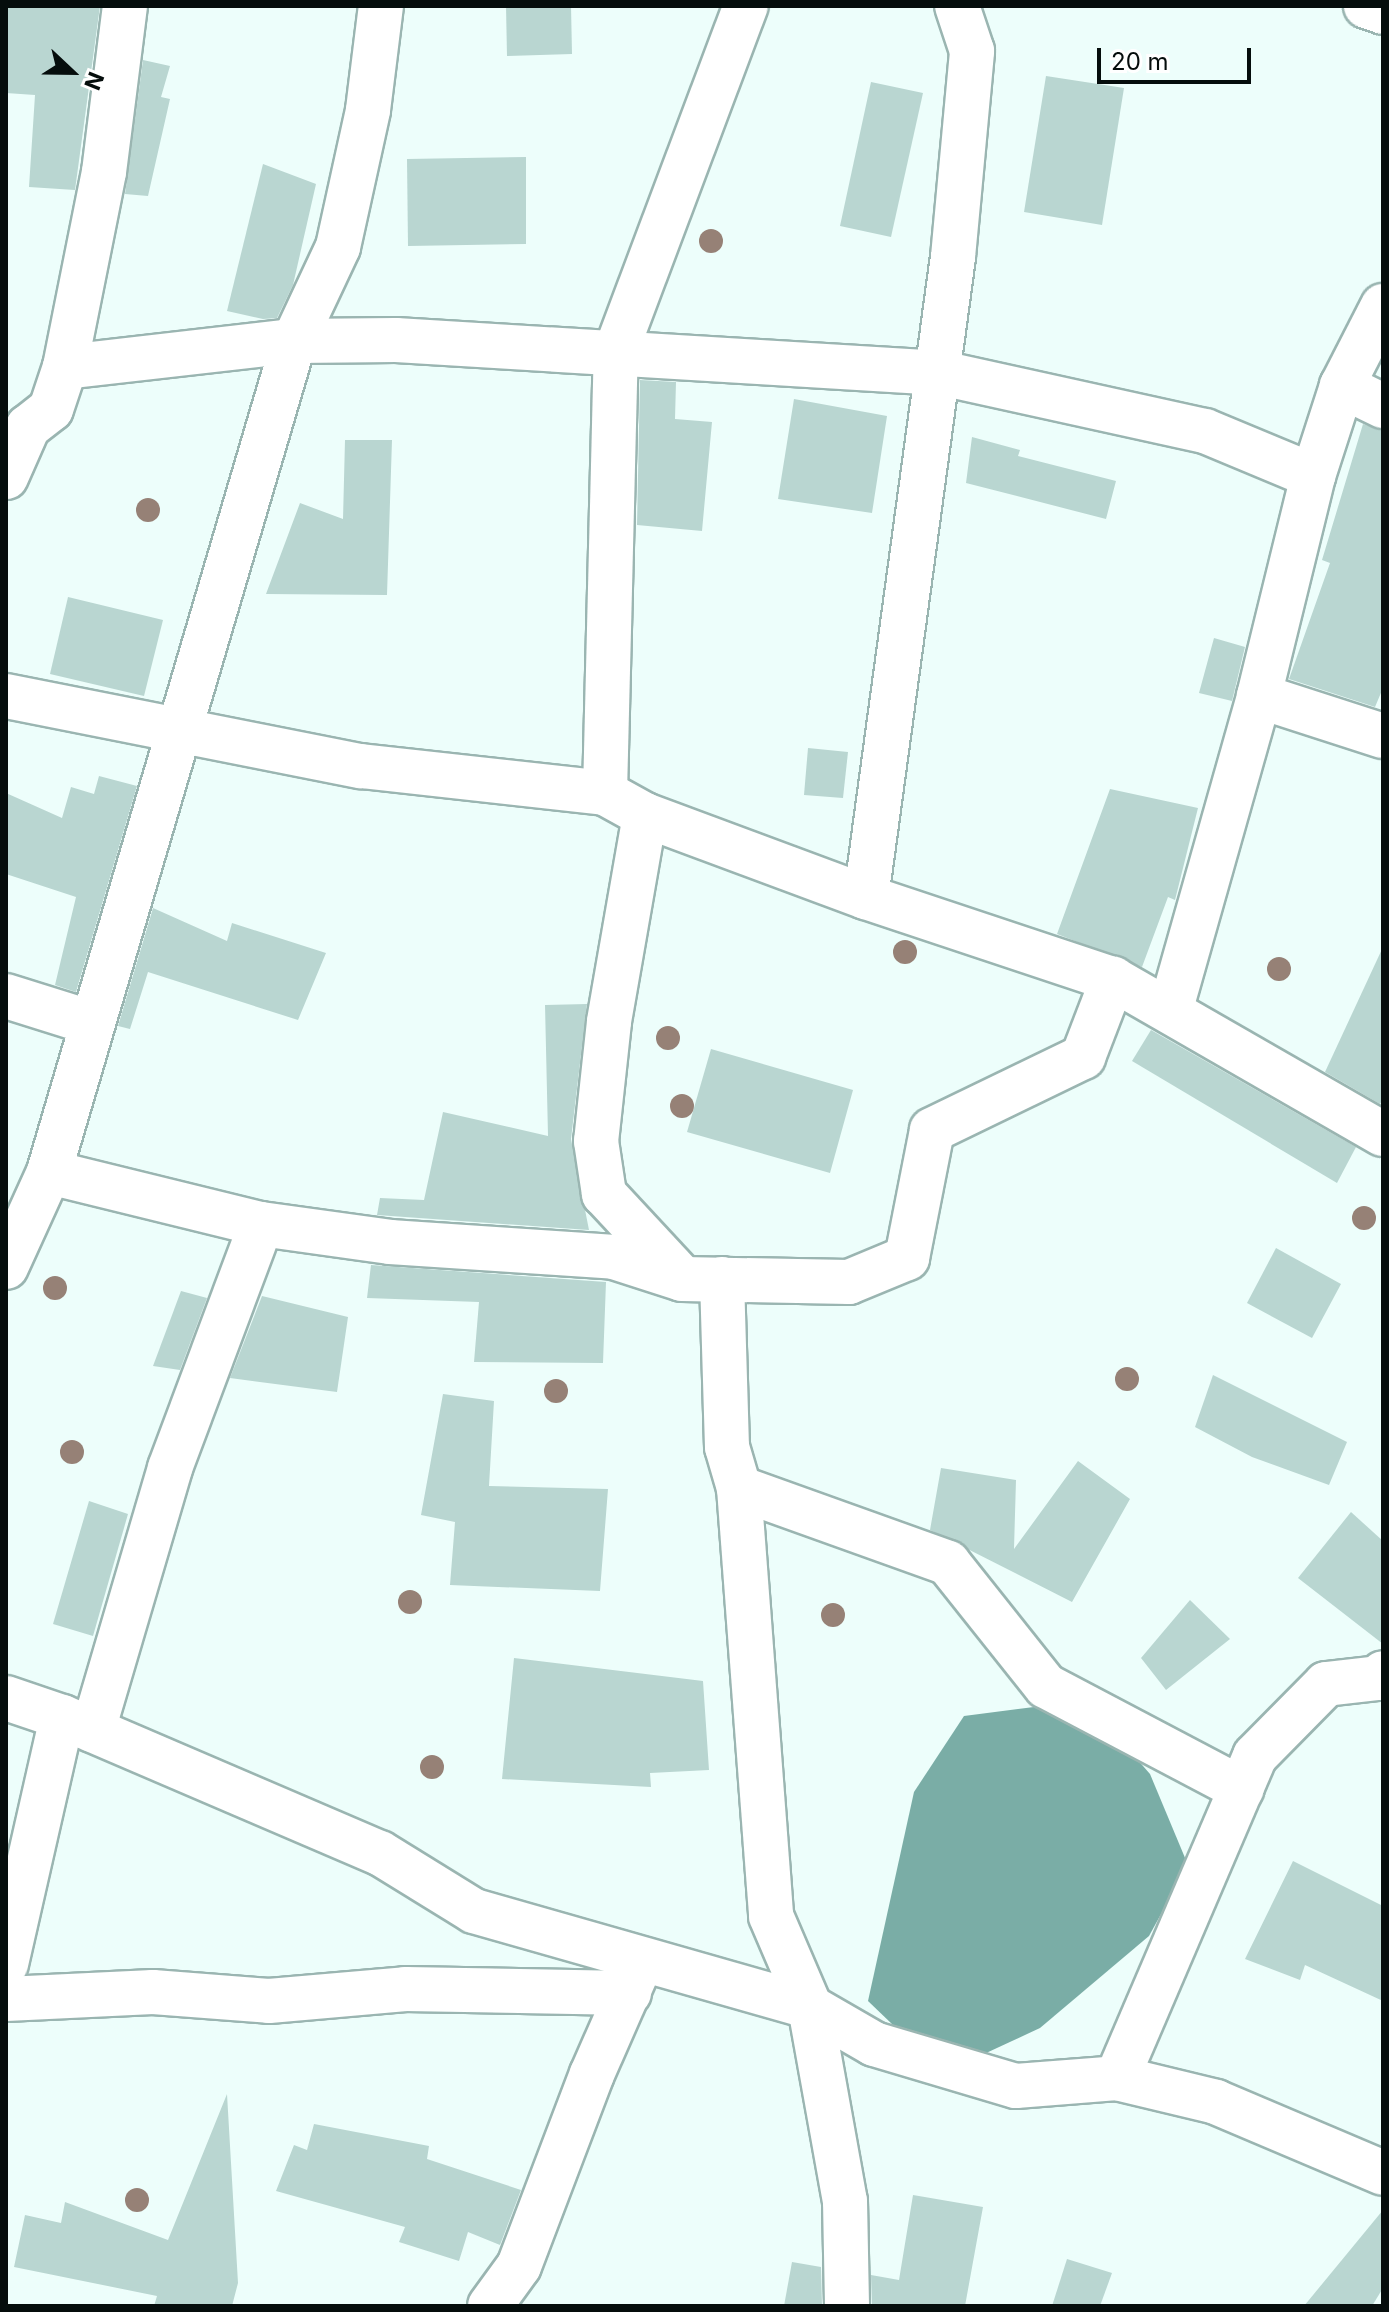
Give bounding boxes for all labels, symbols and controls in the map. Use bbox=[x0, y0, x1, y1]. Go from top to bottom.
north arrow bbox=[32, 32, 112, 112]
scale bar bbox=[1101, 32, 1255, 82]
text: 20 m bbox=[1111, 47, 1169, 76]
text: N bbox=[79, 68, 109, 94]

